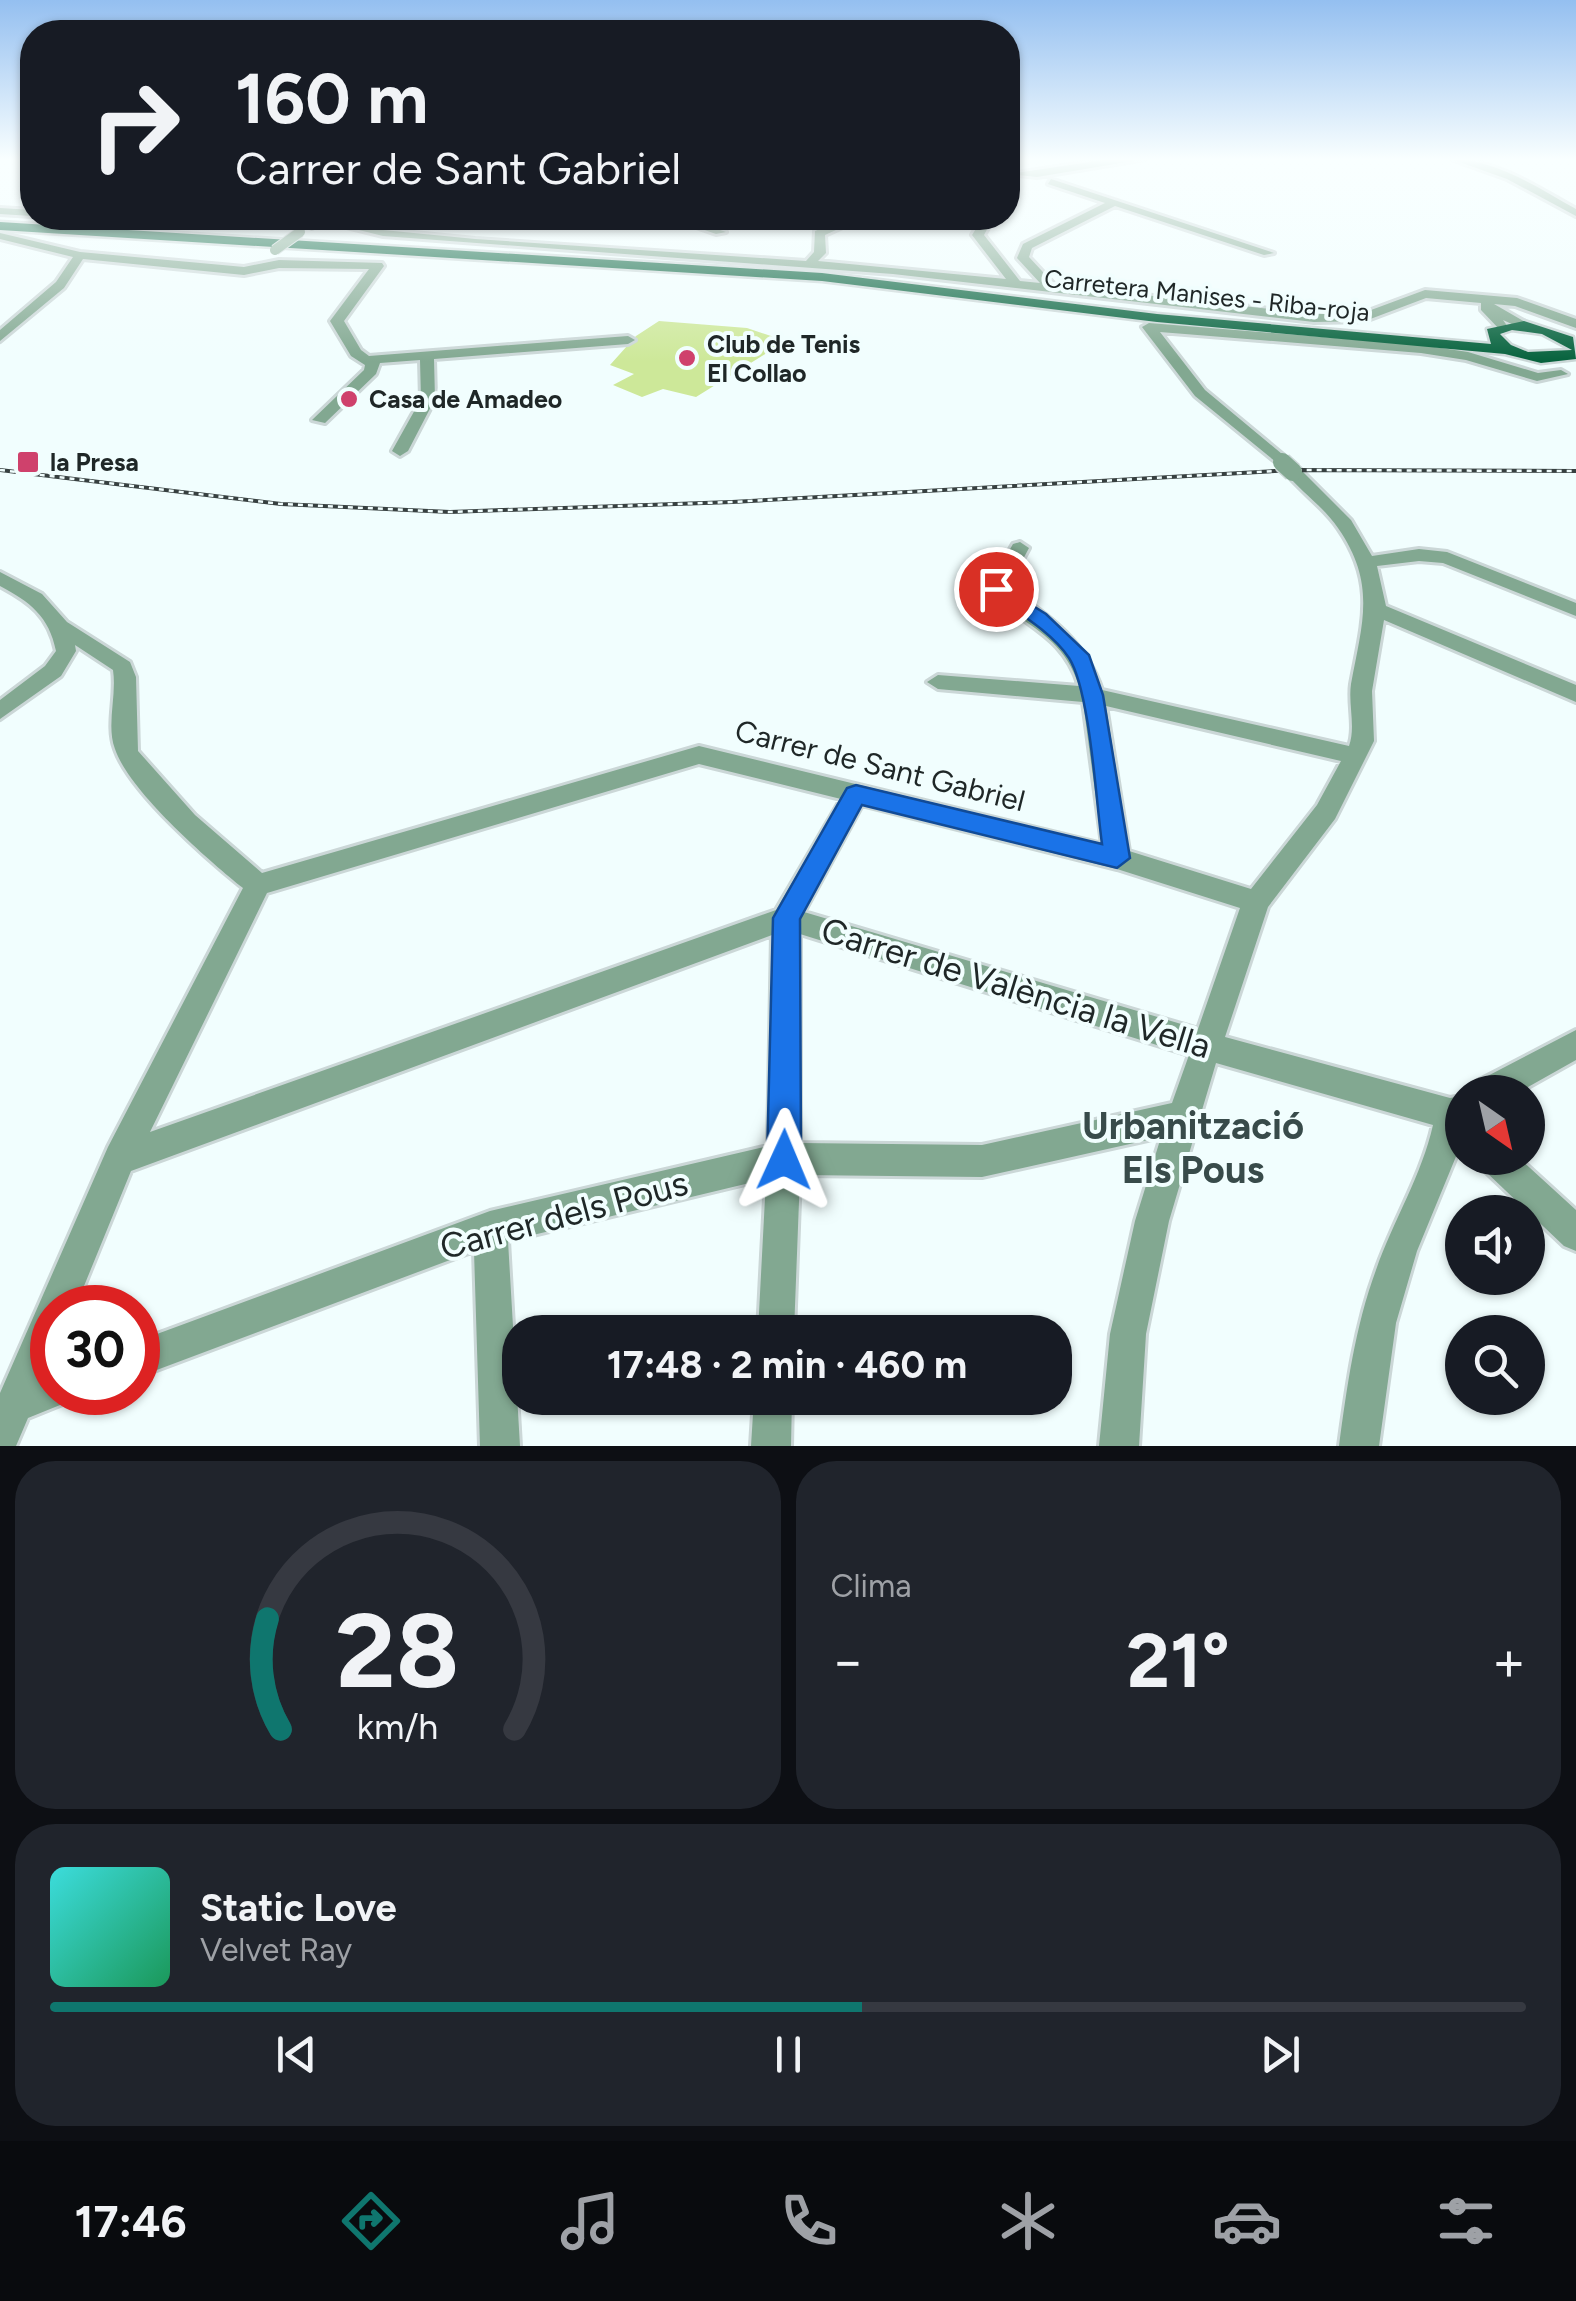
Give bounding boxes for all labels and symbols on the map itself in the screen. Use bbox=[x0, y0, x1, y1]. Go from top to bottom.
street label: Carretera Manises - Riba-roja bbox=[1043, 263, 1371, 327]
place label: Club de Tenis El Collao bbox=[707, 329, 861, 388]
marker: Club de Tenis El Collao bbox=[676, 347, 698, 369]
place label: Casa de Amadeo bbox=[369, 384, 562, 414]
marker: Casa de Amadeo bbox=[338, 388, 360, 410]
place label: la Presa bbox=[50, 447, 139, 477]
marker: la Presa bbox=[15, 449, 41, 475]
pin bbox=[954, 547, 1039, 632]
street label: Carrer de Sant Gabriel bbox=[731, 712, 1029, 819]
street label: Carrer de València la Vella bbox=[816, 909, 1216, 1067]
north arrow bbox=[1445, 1075, 1545, 1175]
district label: Urbanització Els Pous bbox=[1082, 1103, 1304, 1193]
position arrow bbox=[732, 1108, 836, 1212]
street label: Carrer dels Pous bbox=[436, 1162, 692, 1268]
speed limit sign: 30 bbox=[30, 1285, 160, 1415]

